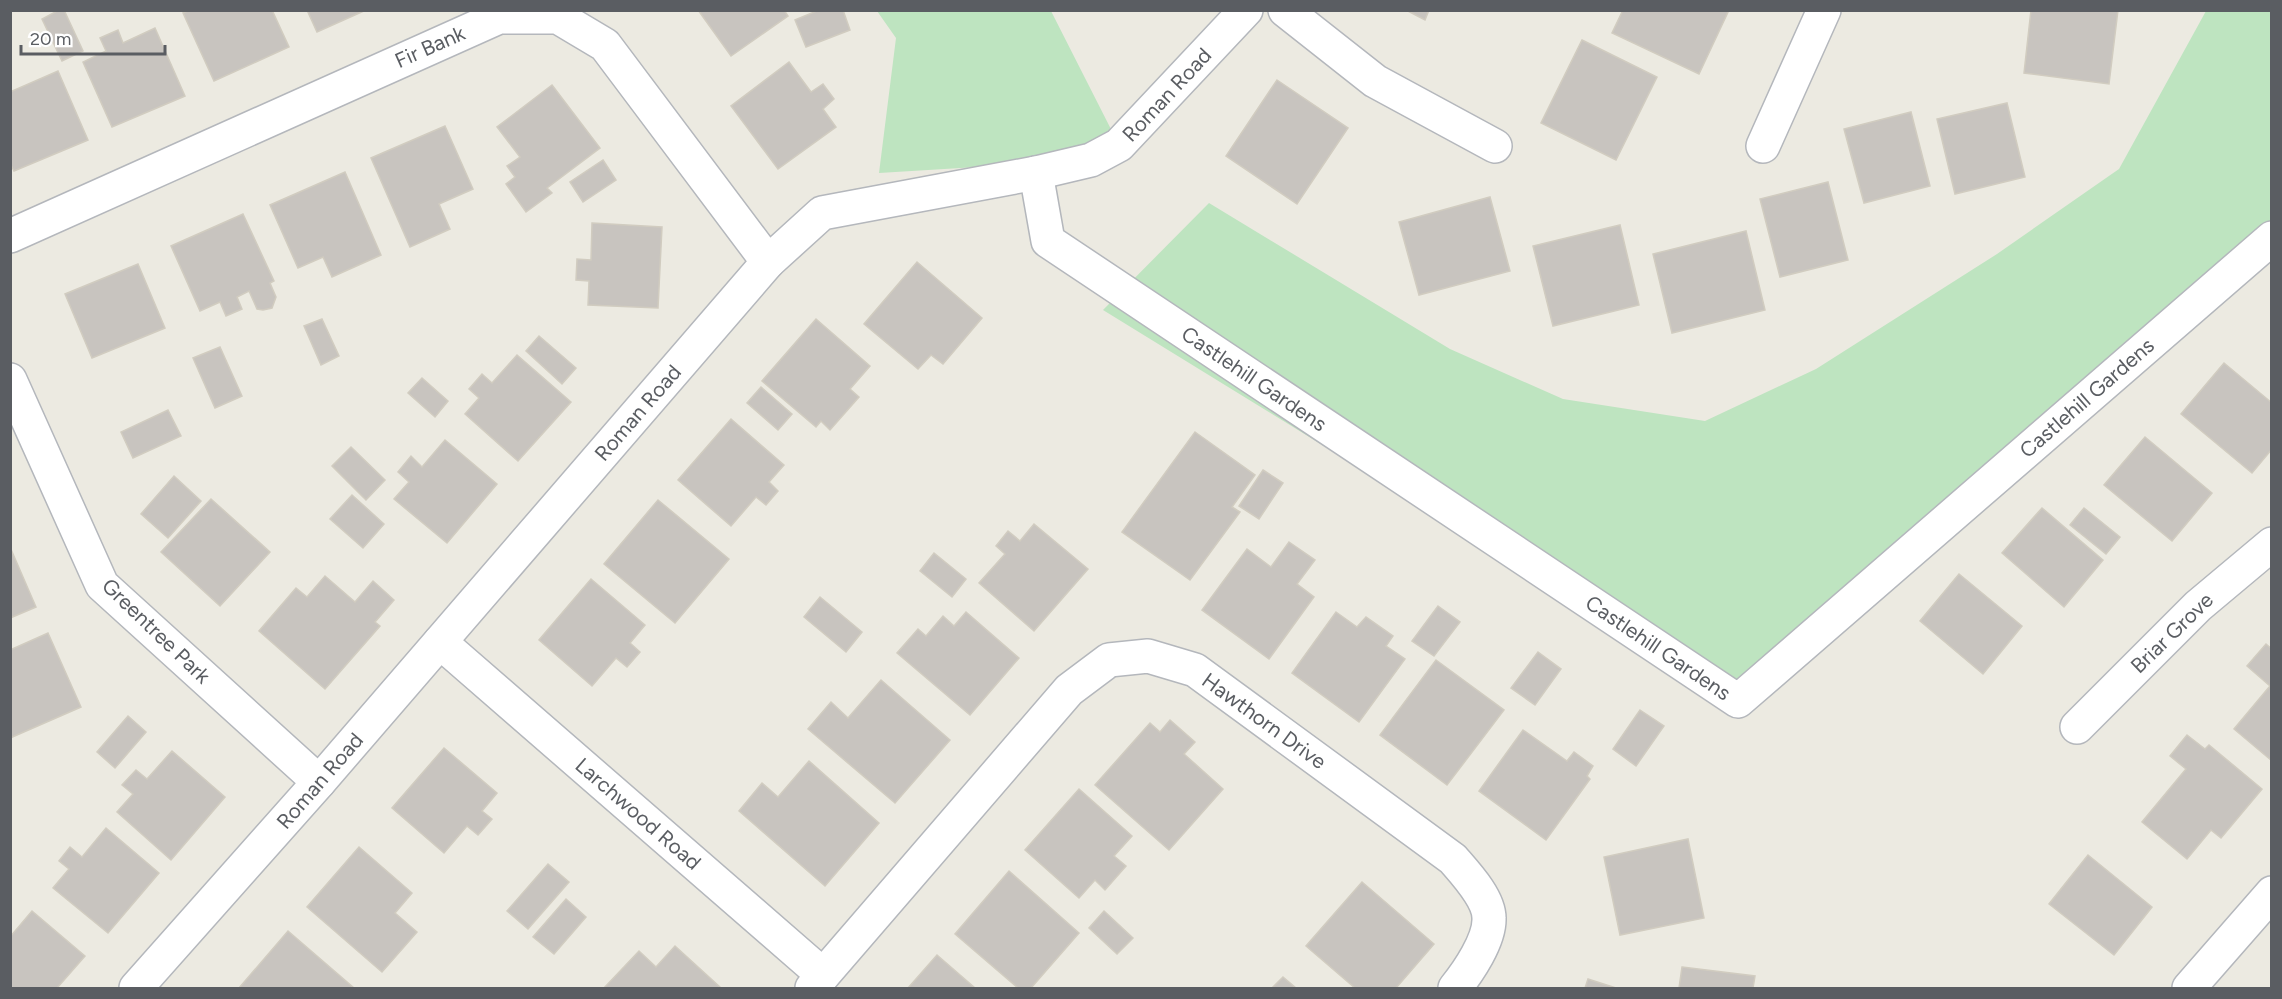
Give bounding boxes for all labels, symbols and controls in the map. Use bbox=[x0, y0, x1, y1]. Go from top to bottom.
scale bar bbox=[21, 18, 165, 56]
street label: Fir Bank bbox=[391, 20, 469, 73]
text: 20 m bbox=[30, 28, 71, 50]
street label: Roman Road bbox=[1117, 43, 1216, 147]
street label: Castlehill Gardens bbox=[1177, 321, 1332, 436]
street label: Castlehill Gardens bbox=[2014, 333, 2159, 463]
street label: Roman Road bbox=[589, 360, 686, 466]
street label: Greentree Park bbox=[97, 573, 216, 689]
street label: Briar Grove bbox=[2125, 587, 2218, 678]
street label: Castlehill Gardens bbox=[1581, 590, 1736, 705]
street label: Hawthorn Drive bbox=[1197, 667, 1331, 774]
street label: Roman Road bbox=[271, 728, 368, 834]
street label: Larchwood Road bbox=[570, 752, 706, 875]

